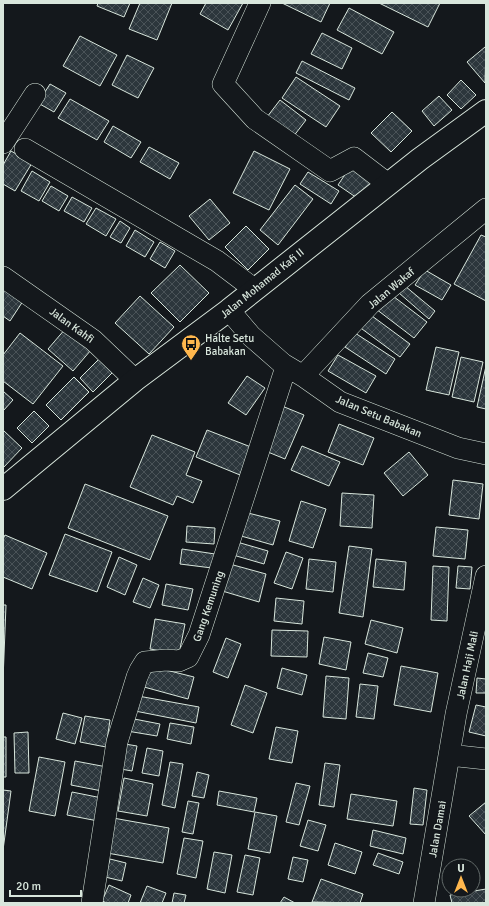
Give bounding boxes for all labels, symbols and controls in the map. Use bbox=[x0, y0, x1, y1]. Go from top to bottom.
street label: Jalan Mohamad Kafi II bbox=[218, 246, 307, 321]
street label: Jalan Wakaf bbox=[365, 264, 418, 312]
street label: Jalan Kahfi bbox=[47, 305, 97, 346]
place label: Halte Setu Babakan bbox=[205, 332, 254, 358]
bus stop icon: Halte Setu Babakan bbox=[180, 333, 202, 361]
street label: Jalan Setu Babakan bbox=[334, 392, 424, 440]
street label: Gang Kemuning bbox=[190, 569, 227, 643]
street label: Jalan Haji Mali bbox=[454, 630, 481, 700]
street label: Jalan Damai bbox=[426, 800, 449, 858]
north arrow bbox=[441, 858, 481, 898]
text: U bbox=[457, 862, 465, 875]
scale bar bbox=[10, 872, 81, 898]
text: 20 m bbox=[16, 879, 41, 894]

